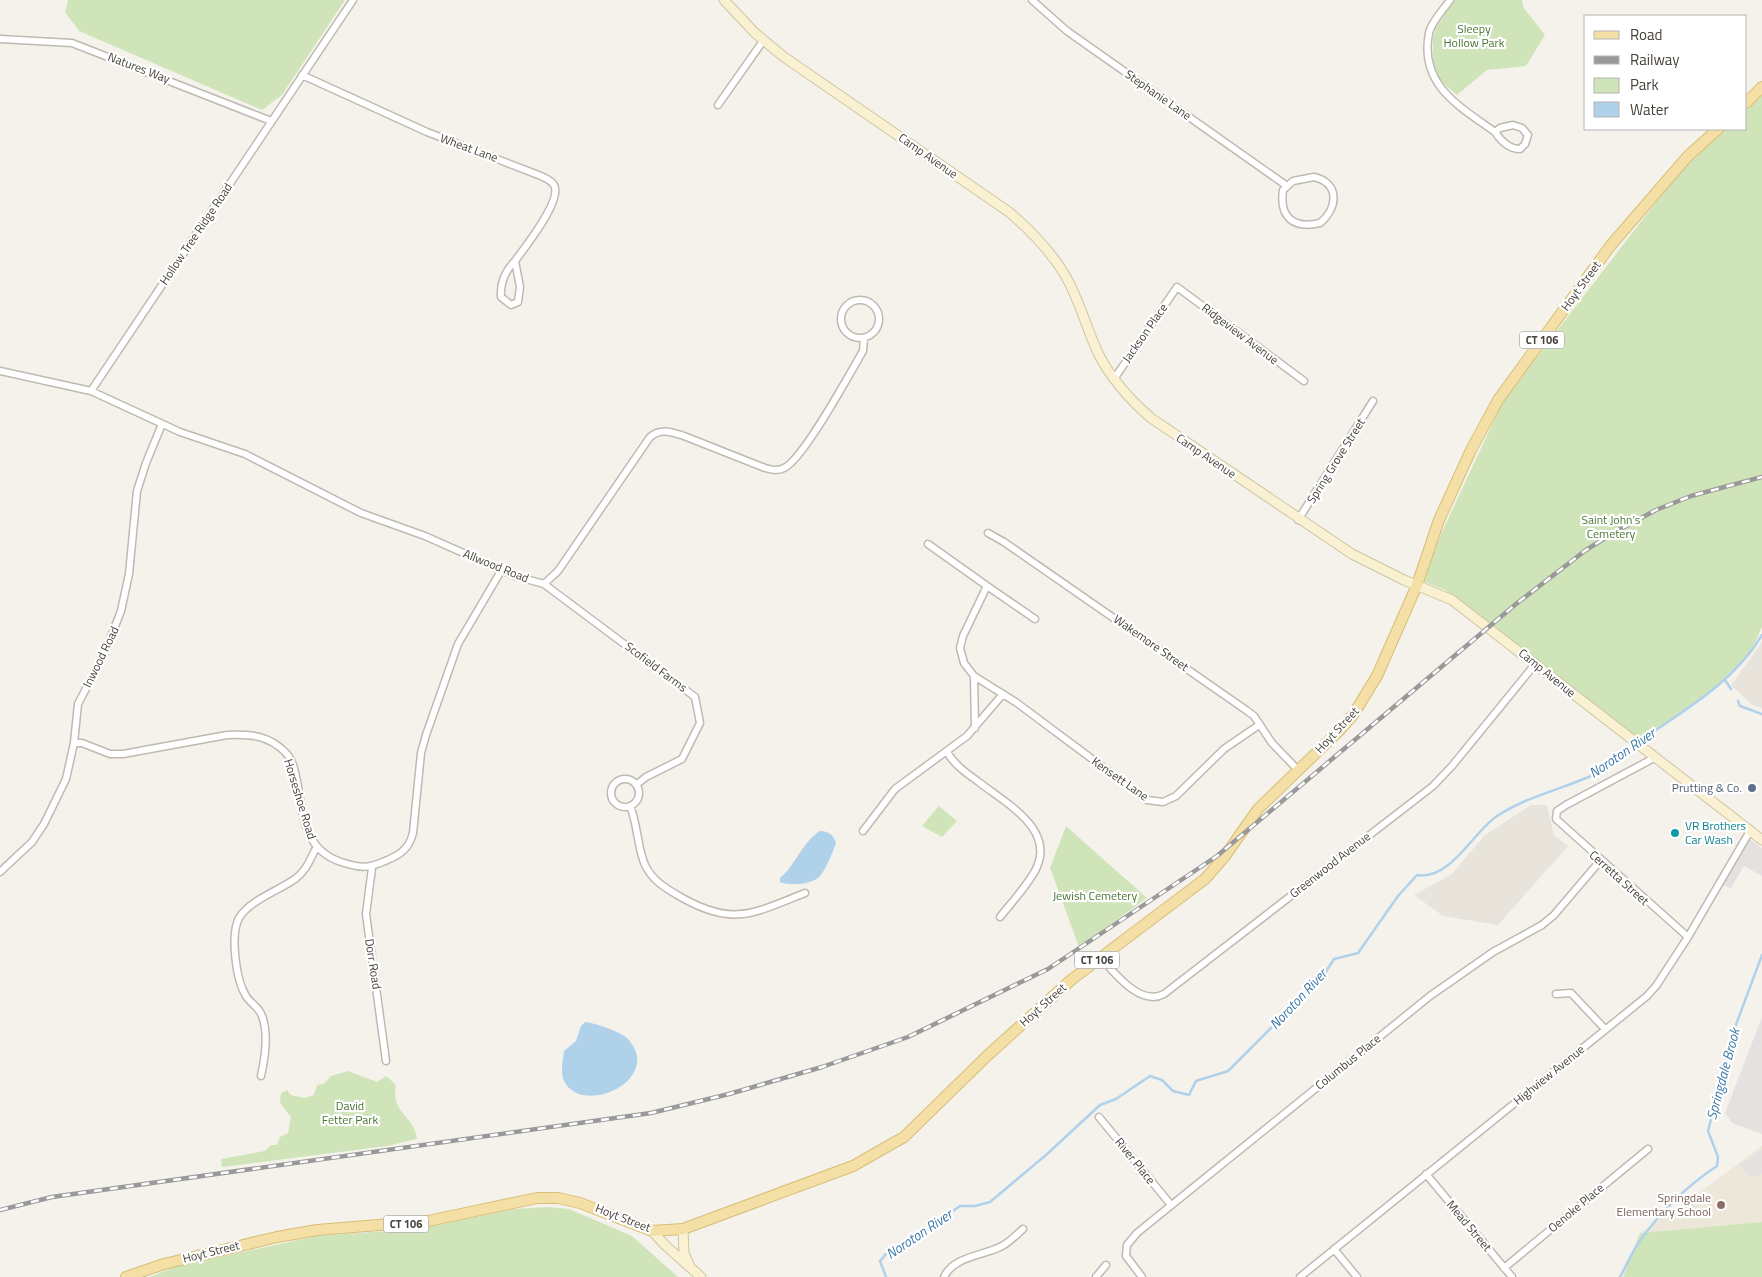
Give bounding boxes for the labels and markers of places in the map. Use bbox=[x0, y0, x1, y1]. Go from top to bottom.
place label: Prutting & Co. bbox=[1672, 778, 1742, 797]
marker: Prutting & Co. bbox=[1746, 782, 1758, 794]
place label: VR Brothers Car Wash bbox=[1685, 816, 1747, 849]
marker: VR Brothers Car Wash bbox=[1669, 827, 1681, 839]
place label: Springdale Elementary School bbox=[1617, 1188, 1711, 1221]
marker: Springdale Elementary School bbox=[1715, 1199, 1727, 1211]

